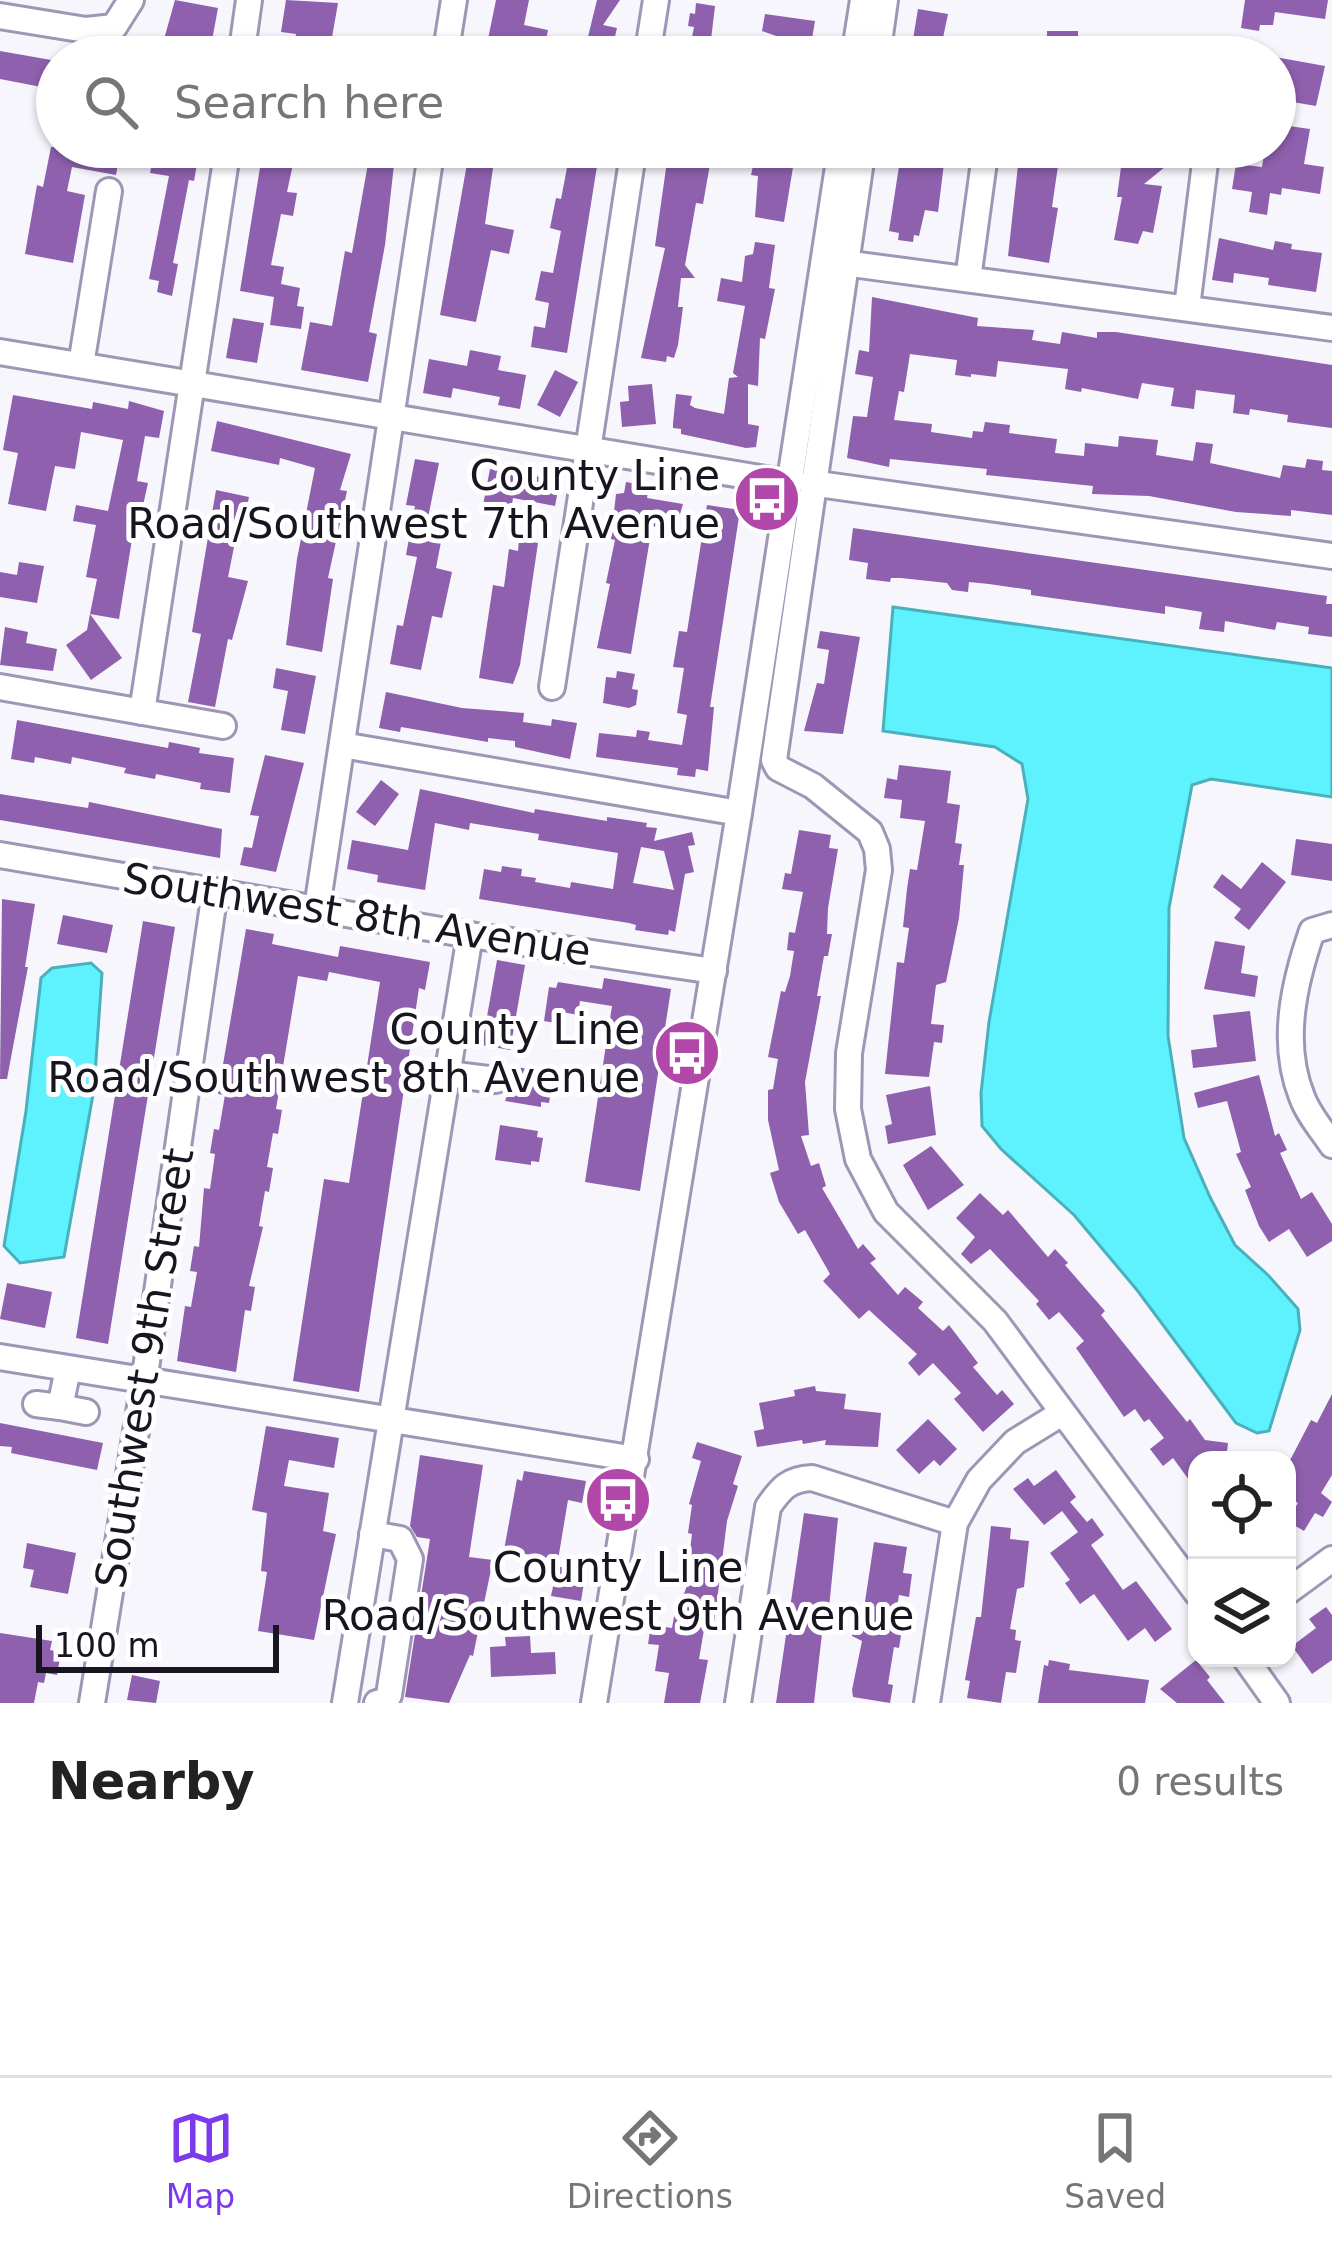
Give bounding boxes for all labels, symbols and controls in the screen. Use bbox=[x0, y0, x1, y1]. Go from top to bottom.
search box bbox=[36, 36, 1296, 168]
icon: search bbox=[78, 69, 144, 135]
text: Search here bbox=[174, 76, 444, 129]
place label: County Line Road/Southwest 7th Avenue bbox=[127, 451, 720, 548]
bus stop icon: County Line Road/Southwest 7th Avenue bbox=[732, 464, 802, 534]
street label: Southwest 8th Avenue bbox=[119, 853, 594, 976]
place label: County Line Road/Southwest 8th Avenue bbox=[47, 1005, 640, 1102]
bus stop icon: County Line Road/Southwest 8th Avenue bbox=[652, 1018, 722, 1088]
street label: Southwest 9th Street bbox=[86, 1145, 203, 1592]
map controls bbox=[1188, 1451, 1296, 1667]
button: locate bbox=[1188, 1451, 1296, 1559]
bus stop icon: County Line Road/Southwest 9th Avenue bbox=[583, 1465, 653, 1535]
place label: County Line Road/Southwest 9th Avenue bbox=[322, 1543, 914, 1640]
button: layers bbox=[1188, 1559, 1296, 1667]
scale bar bbox=[36, 1619, 279, 1672]
text: 100 m bbox=[54, 1626, 160, 1665]
text: Nearby bbox=[48, 1752, 255, 1811]
text: 0 results bbox=[1116, 1759, 1284, 1804]
tab: Map bbox=[166, 2105, 235, 2216]
tab: Directions bbox=[567, 2105, 733, 2216]
tab: Saved bbox=[1064, 2105, 1166, 2216]

